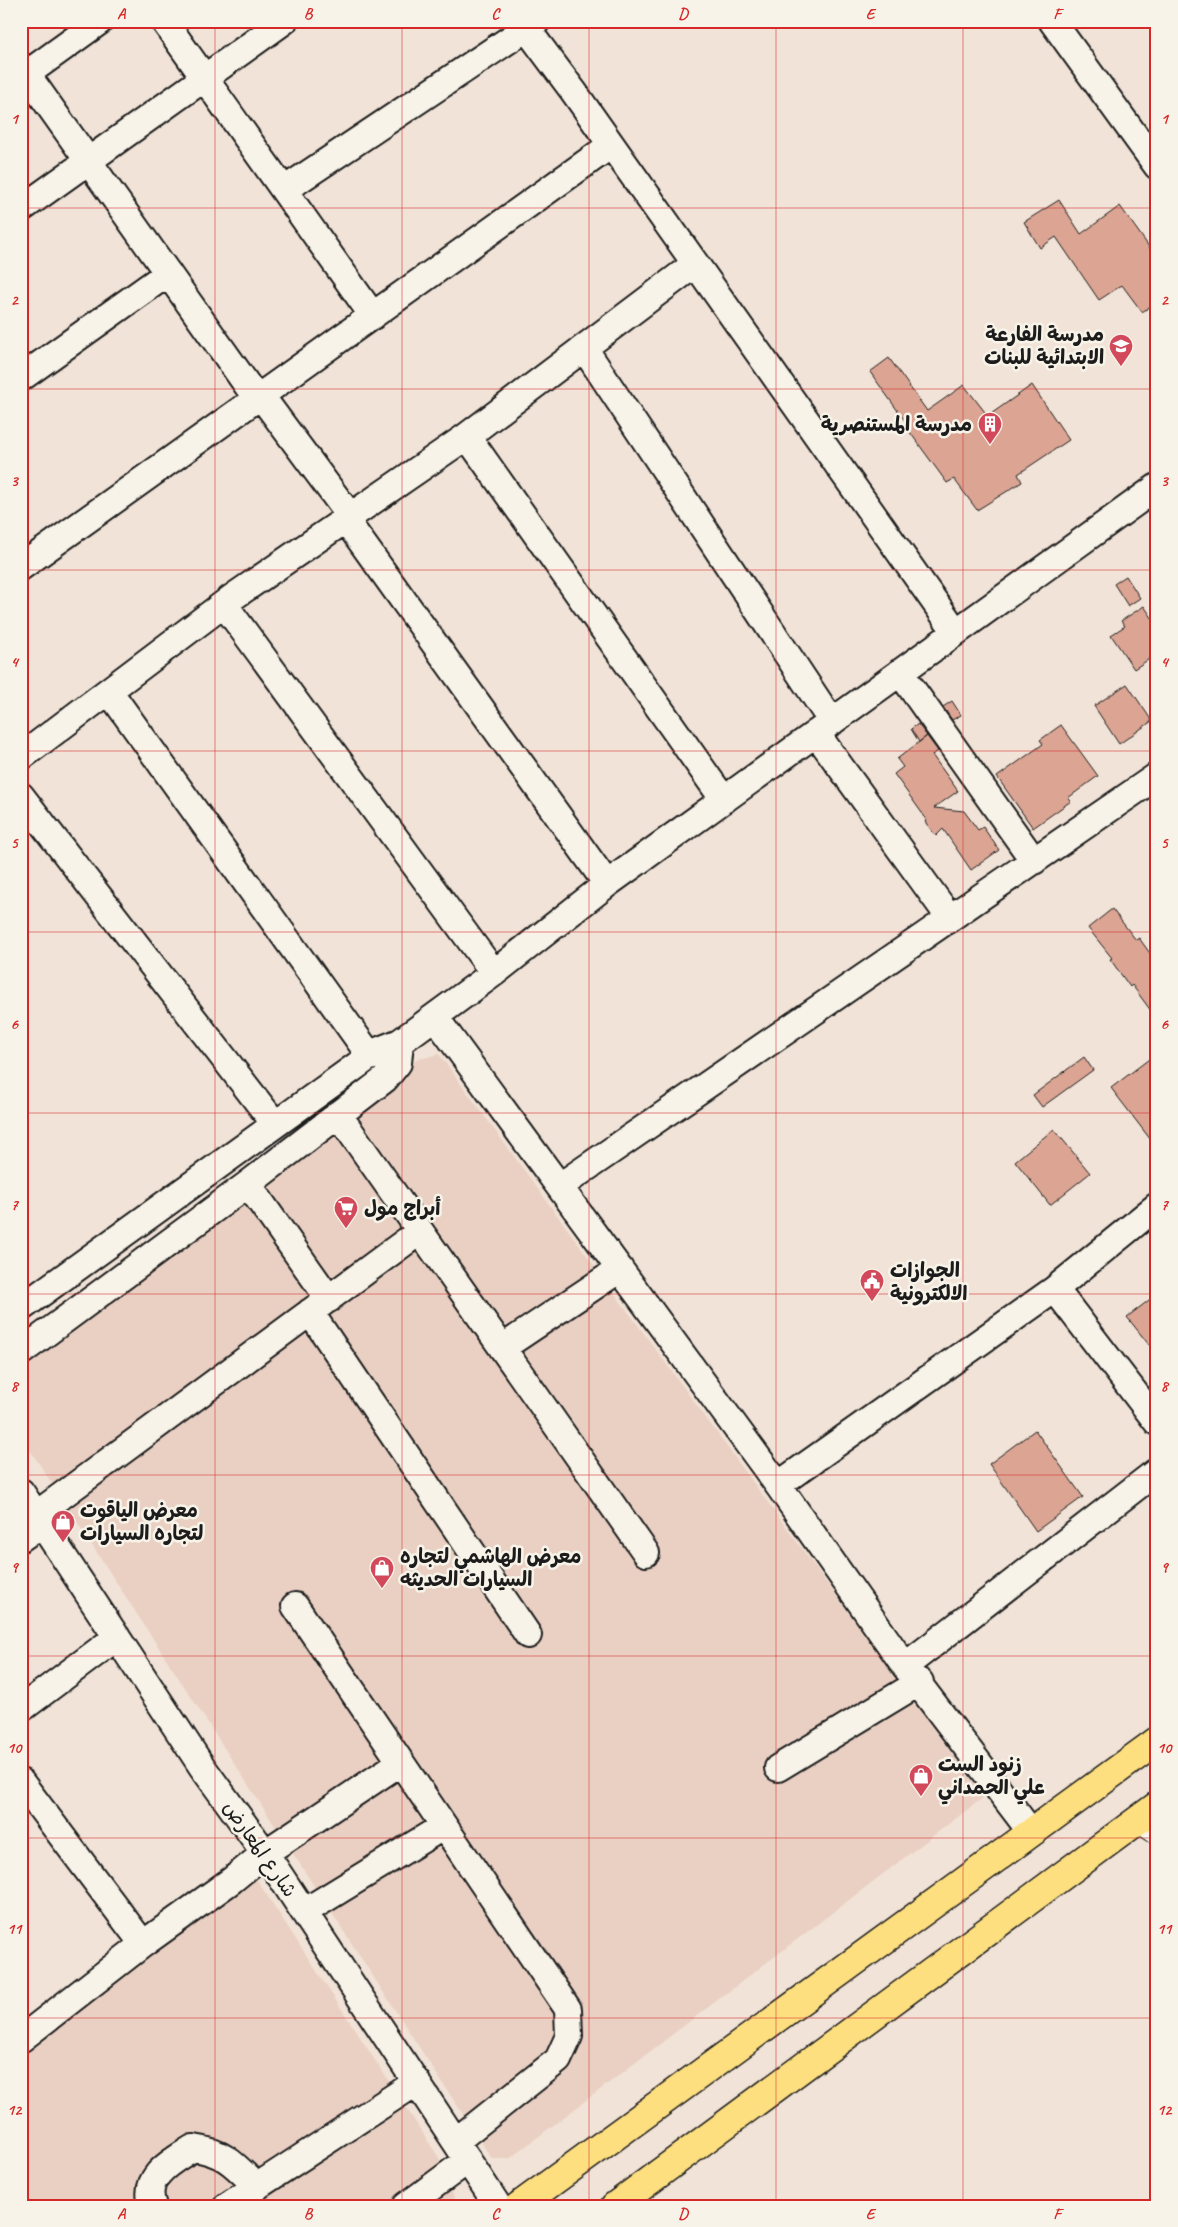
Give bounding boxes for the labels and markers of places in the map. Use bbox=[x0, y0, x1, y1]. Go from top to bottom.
place label: مدرسة الفارعة الابتدائية للبنات bbox=[984, 322, 1104, 370]
school or university icon: مدرسة الفارعة الابتدائية للبنات bbox=[1108, 333, 1134, 367]
building icon: مدرسة المستنصرية bbox=[977, 411, 1003, 445]
place label: مدرسة المستنصرية bbox=[821, 412, 972, 437]
supermarket icon: أبراج مول bbox=[333, 1195, 359, 1229]
place label: أبراج مول bbox=[364, 1196, 441, 1221]
place label: الجوازات الالكترونية bbox=[890, 1258, 968, 1306]
public building icon: الجوازات الالكترونية bbox=[859, 1268, 885, 1302]
place label: معرض الياقوت لتجاره السيارات bbox=[80, 1498, 203, 1546]
shop icon: معرض الياقوت لتجاره السيارات bbox=[50, 1509, 76, 1543]
place label: معرض الهاشمي لتجاره السيارات الحديثه bbox=[400, 1544, 581, 1592]
shop icon: معرض الهاشمي لتجاره السيارات الحديثه bbox=[369, 1555, 395, 1589]
place label: زنود الست علي الحمداني bbox=[938, 1752, 1045, 1805]
shop icon: زنود الست علي الحمداني bbox=[908, 1763, 934, 1797]

